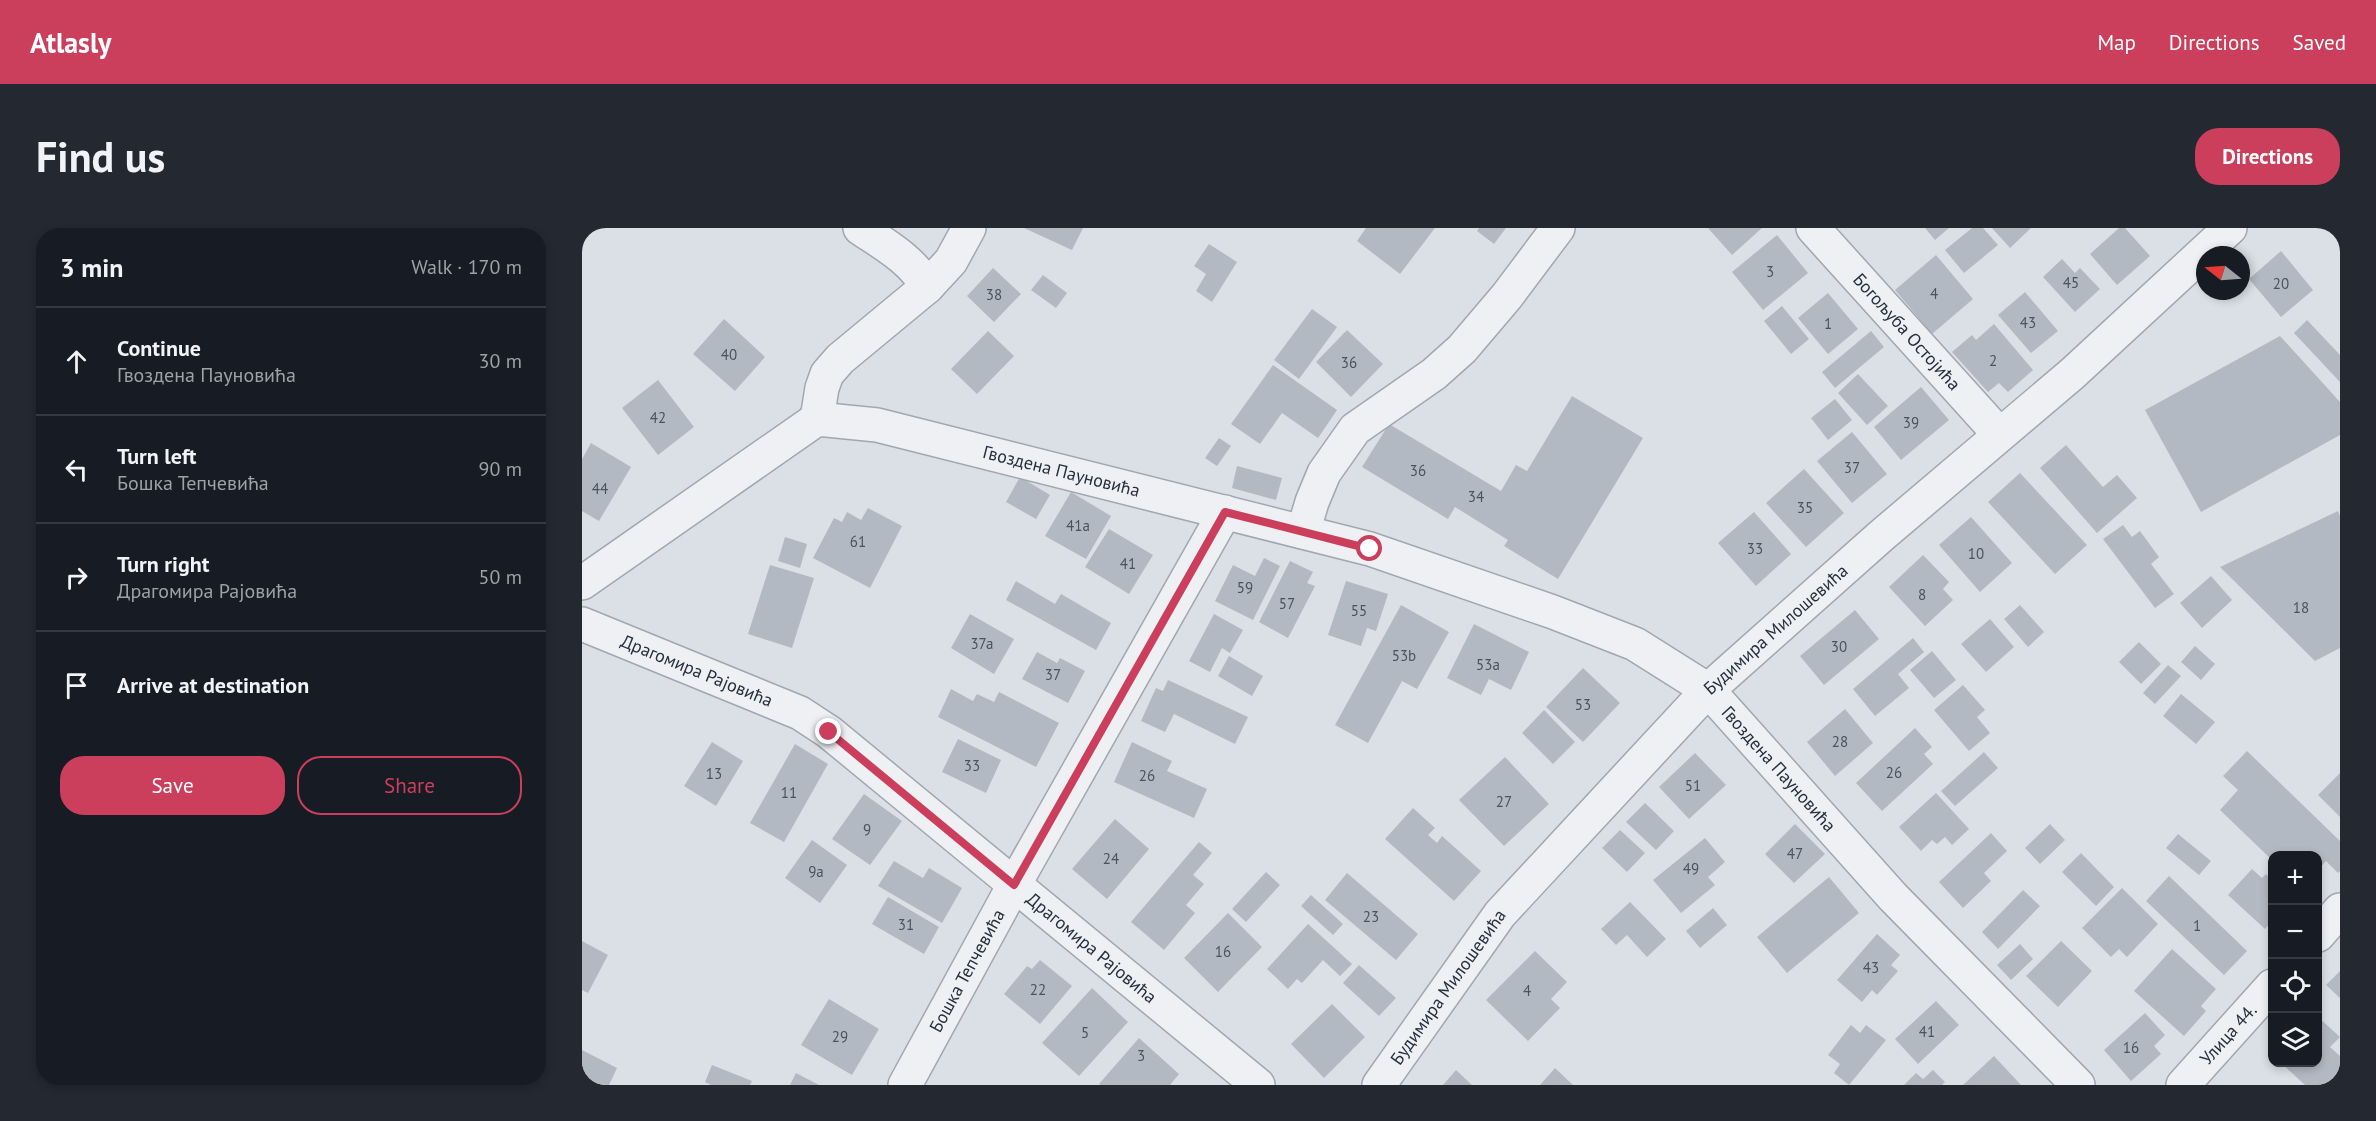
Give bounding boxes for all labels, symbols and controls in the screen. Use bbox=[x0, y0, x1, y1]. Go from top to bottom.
text: Atlasly bbox=[30, 24, 112, 61]
text: Map bbox=[2097, 29, 2136, 56]
text: Directions bbox=[2169, 29, 2260, 56]
text: Saved bbox=[2293, 29, 2346, 56]
button: Directions bbox=[2195, 128, 2340, 185]
text: Find us bbox=[36, 129, 165, 184]
north arrow bbox=[2196, 246, 2250, 300]
text: 3 min bbox=[60, 251, 123, 284]
text: Walk · 170 m bbox=[411, 254, 522, 280]
house number: 3 bbox=[1766, 262, 1774, 281]
street label: Богољуба Остојића bbox=[1848, 268, 1966, 395]
house number: 45 bbox=[2063, 273, 2079, 292]
house number: 20 bbox=[2273, 274, 2289, 293]
house number: 4 bbox=[1930, 284, 1938, 303]
house number: 38 bbox=[986, 285, 1002, 304]
house number: 43 bbox=[2020, 313, 2036, 332]
house number: 1 bbox=[1824, 314, 1832, 333]
text: Continue bbox=[117, 334, 201, 362]
icon: ahead bbox=[60, 345, 93, 378]
house number: 40 bbox=[721, 345, 737, 364]
text: 30 m bbox=[479, 348, 522, 374]
house number: 2 bbox=[1989, 351, 1997, 370]
house number: 36 bbox=[1341, 353, 1357, 372]
text: Гвоздена Пауновића bbox=[117, 362, 296, 388]
house number: 42 bbox=[650, 408, 666, 427]
house number: 39 bbox=[1903, 413, 1919, 432]
street label: Гвоздена Пауновића bbox=[981, 440, 1142, 502]
text: Turn left bbox=[117, 442, 197, 470]
icon: left bbox=[60, 453, 93, 486]
text: 90 m bbox=[479, 456, 522, 482]
house number: 37 bbox=[1844, 458, 1860, 477]
house number: 36 bbox=[1410, 461, 1426, 480]
text: Бошка Тепчевића bbox=[117, 470, 269, 496]
house number: 44 bbox=[592, 479, 608, 498]
house number: 34 bbox=[1468, 487, 1484, 506]
house number: 35 bbox=[1797, 498, 1813, 517]
house number: 41a bbox=[1066, 516, 1090, 535]
house number: 61 bbox=[850, 532, 866, 551]
route start bbox=[1356, 535, 1382, 561]
house number: 33 bbox=[1747, 539, 1763, 558]
house number: 10 bbox=[1968, 544, 1984, 563]
text: Turn right bbox=[117, 550, 209, 578]
house number: 41 bbox=[1120, 554, 1136, 573]
street label: Будимира Милошевића bbox=[1699, 559, 1852, 699]
icon: right bbox=[60, 561, 93, 594]
text: 50 m bbox=[479, 564, 522, 590]
text: Драгомира Рајовића bbox=[117, 578, 297, 604]
house number: 59 bbox=[1237, 578, 1253, 597]
house number: 8 bbox=[1918, 585, 1926, 604]
house number: 57 bbox=[1279, 594, 1295, 613]
house number: 18 bbox=[2293, 598, 2309, 617]
house number: 55 bbox=[1351, 601, 1367, 620]
street label: Драгомира Рајовића bbox=[618, 629, 776, 712]
house number: 37a bbox=[970, 634, 994, 653]
house number: 30 bbox=[1831, 637, 1847, 656]
house number: 53b bbox=[1392, 646, 1416, 665]
house number: 53a bbox=[1476, 655, 1500, 674]
house number: 37 bbox=[1045, 665, 1061, 684]
icon: arrive bbox=[60, 669, 93, 702]
text: Arrive at destination bbox=[117, 671, 309, 699]
house number: 53 bbox=[1575, 695, 1591, 714]
street label: Гвоздена Пауновића bbox=[1717, 701, 1841, 836]
route end bbox=[815, 718, 841, 744]
house number: 28 bbox=[1832, 732, 1848, 751]
button: Save bbox=[60, 756, 285, 815]
button: Share bbox=[297, 756, 522, 815]
house number: 33 bbox=[964, 756, 980, 775]
house number: 26 bbox=[1886, 763, 1902, 782]
house number: 13 bbox=[706, 764, 722, 783]
house number: 26 bbox=[1139, 766, 1155, 785]
house number: 51 bbox=[1685, 776, 1701, 795]
house number: 11 bbox=[781, 783, 797, 802]
house number: 27 bbox=[1496, 792, 1512, 811]
house number: 9 bbox=[863, 820, 871, 839]
house number: 47 bbox=[1787, 844, 1803, 863]
house number: 24 bbox=[1103, 849, 1119, 868]
map controls bbox=[2268, 851, 2322, 1067]
button: + bbox=[2268, 851, 2322, 905]
house number: 49 bbox=[1683, 859, 1699, 878]
house number: 9a bbox=[808, 862, 824, 881]
street label: Драгомира Рајовића bbox=[1022, 887, 1162, 1008]
street label: Будимира Милошевића bbox=[1385, 904, 1511, 1069]
street label: Бошка Тепчевића bbox=[924, 905, 1010, 1036]
button: − bbox=[2268, 905, 2322, 959]
house number: 23 bbox=[1363, 907, 1379, 926]
house number: 31 bbox=[898, 915, 914, 934]
house number: 1 bbox=[2193, 916, 2201, 935]
house number: 16 bbox=[1215, 942, 1231, 961]
house number: 43 bbox=[1863, 958, 1879, 977]
button: locate bbox=[2268, 959, 2322, 1013]
house number: 22 bbox=[1030, 980, 1046, 999]
house number: 4 bbox=[1523, 981, 1531, 1000]
street label: Улица 44. bbox=[2195, 999, 2261, 1069]
button: layers bbox=[2268, 1013, 2322, 1067]
house number: 41 bbox=[1919, 1022, 1935, 1041]
house number: 5 bbox=[1081, 1023, 1089, 1042]
house number: 29 bbox=[832, 1027, 848, 1046]
house number: 16 bbox=[2123, 1038, 2139, 1057]
house number: 3 bbox=[1137, 1046, 1145, 1065]

